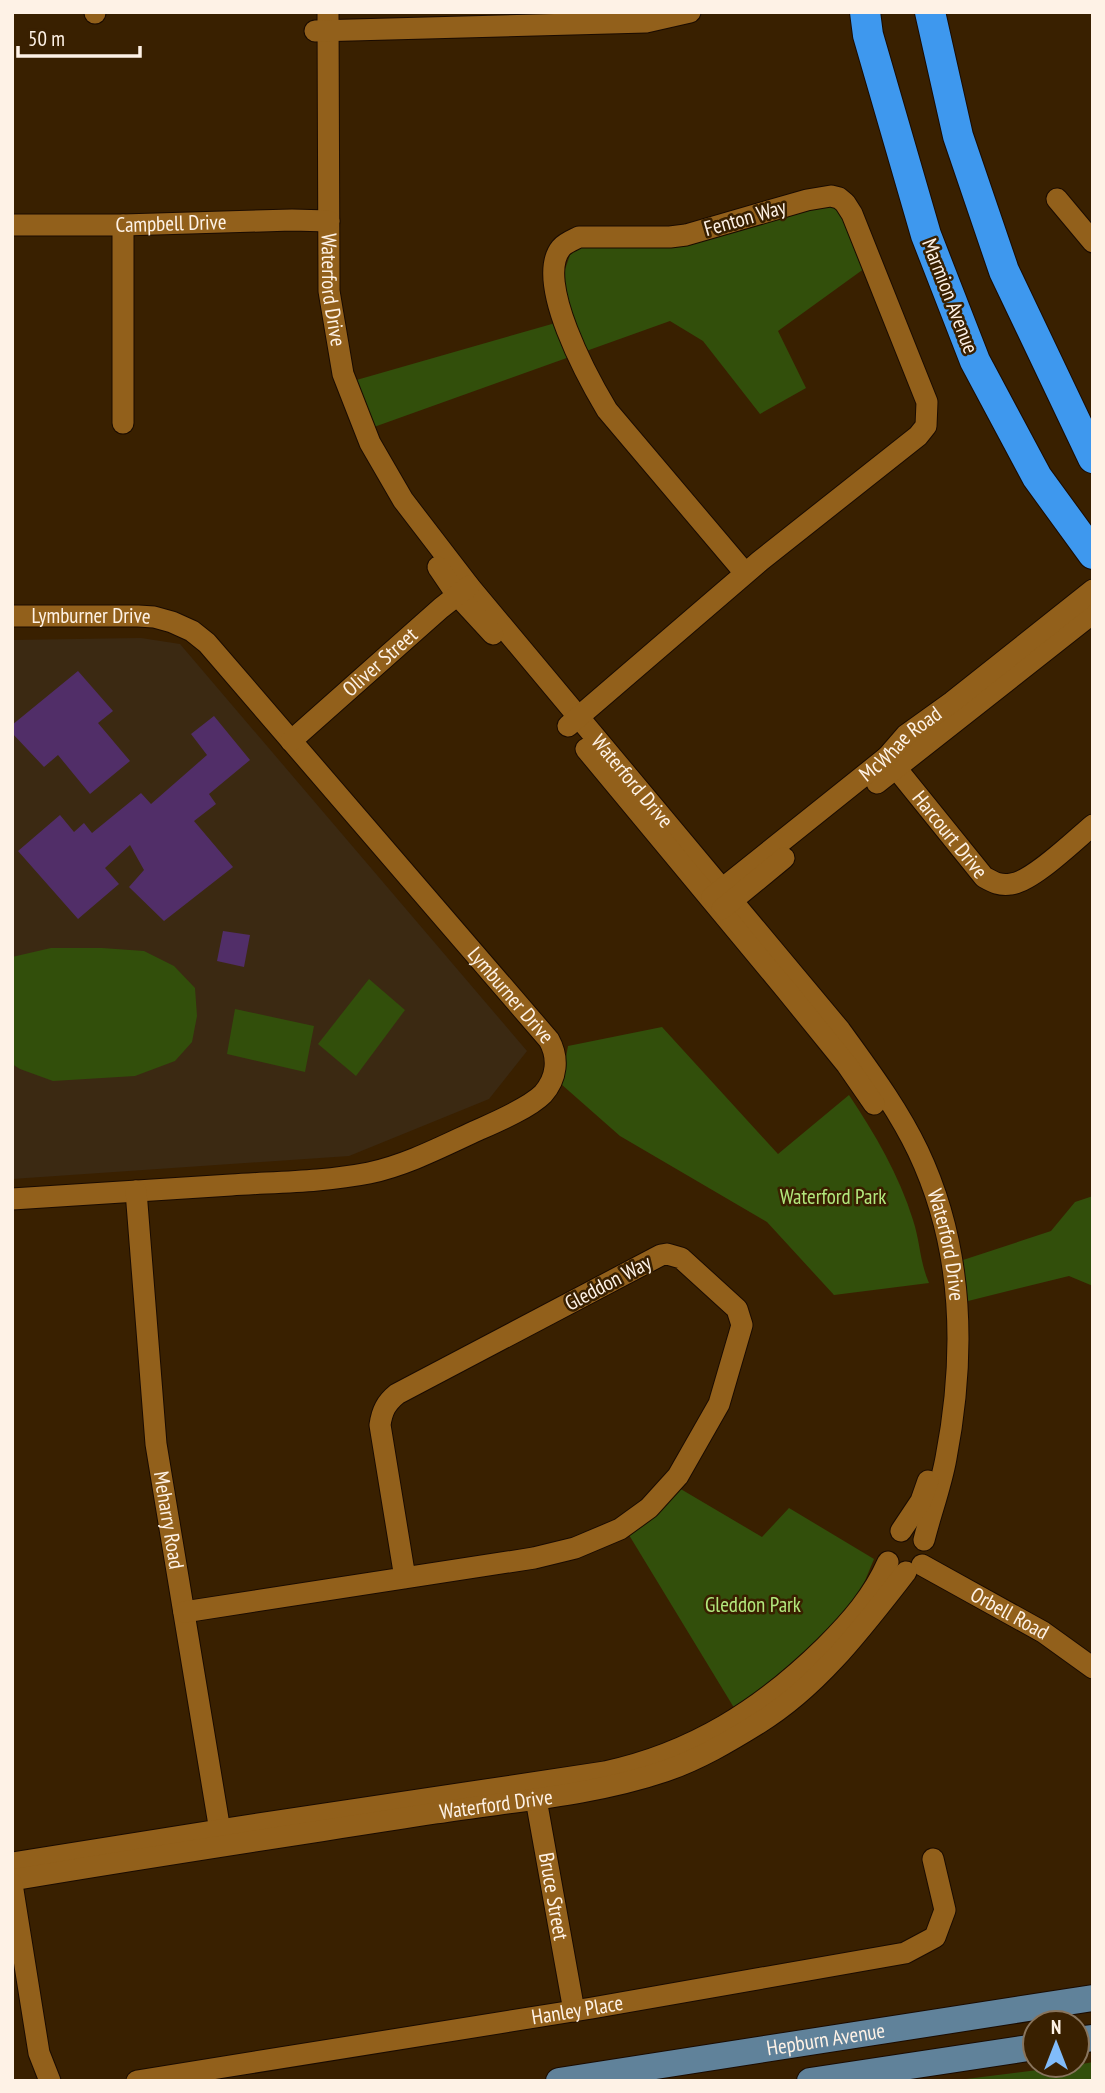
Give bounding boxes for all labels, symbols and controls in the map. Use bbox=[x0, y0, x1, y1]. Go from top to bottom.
scale bar bbox=[18, 14, 140, 58]
text: 50 m bbox=[28, 25, 65, 52]
street label: Fenton Way bbox=[701, 193, 789, 242]
street label: Campbell Drive bbox=[116, 208, 227, 238]
street label: Waterford Drive bbox=[316, 233, 352, 348]
street label: Marmion Avenue bbox=[916, 234, 985, 357]
street label: Lymburner Drive bbox=[31, 602, 151, 630]
street label: Oliver Street bbox=[336, 621, 423, 702]
street label: McWhae Road bbox=[853, 700, 947, 787]
street label: Waterford Drive bbox=[586, 729, 679, 833]
street label: Harcourt Drive bbox=[907, 785, 994, 884]
street label: Lymburner Drive bbox=[462, 941, 560, 1049]
park label: Waterford Park bbox=[780, 1183, 886, 1210]
street label: Waterford Drive bbox=[922, 1185, 971, 1302]
street label: Gleddon Way bbox=[560, 1248, 656, 1317]
street label: Meharry Road bbox=[148, 1469, 190, 1571]
street label: Orbell Road bbox=[966, 1581, 1054, 1645]
park label: Gleddon Park bbox=[705, 1591, 801, 1618]
street label: Waterford Drive bbox=[438, 1783, 554, 1825]
street label: Bruce Street bbox=[533, 1850, 575, 1942]
street label: Hanley Place bbox=[529, 1989, 625, 2031]
north arrow bbox=[1021, 2009, 1091, 2079]
text: N bbox=[1051, 2015, 1061, 2039]
street label: Hepburn Avenue bbox=[765, 2017, 887, 2062]

